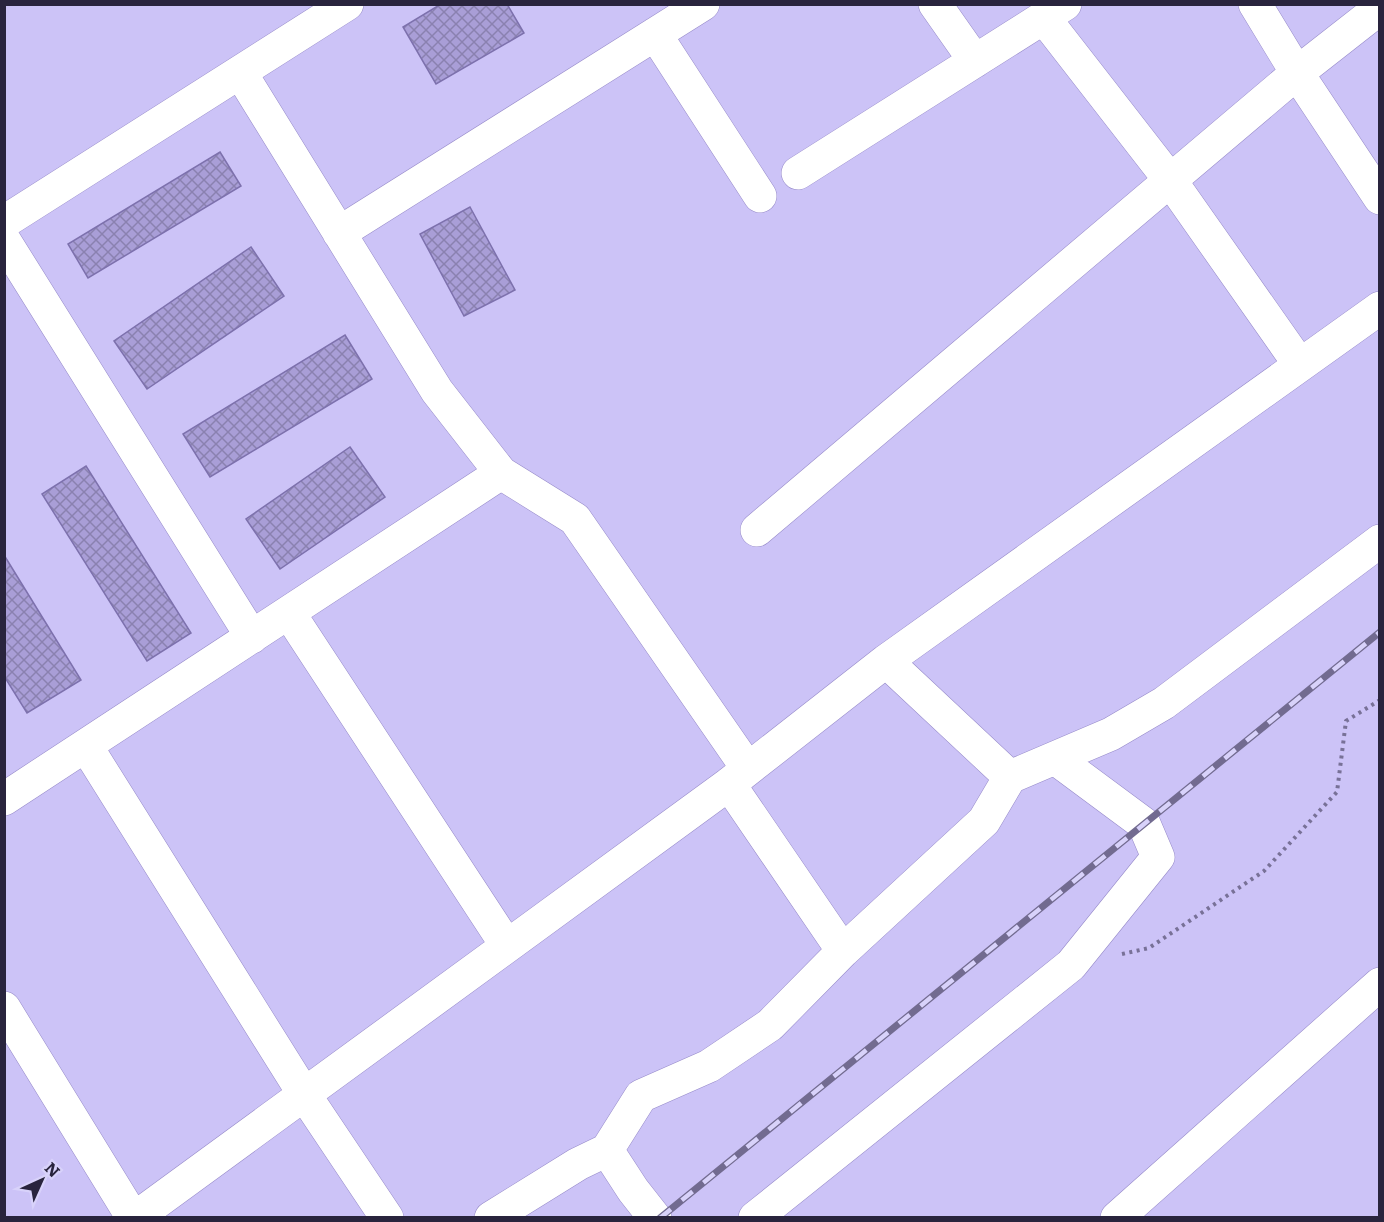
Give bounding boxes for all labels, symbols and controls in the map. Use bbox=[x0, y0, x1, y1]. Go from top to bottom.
north arrow bbox=[12, 1150, 72, 1210]
text: N bbox=[40, 1155, 67, 1182]

